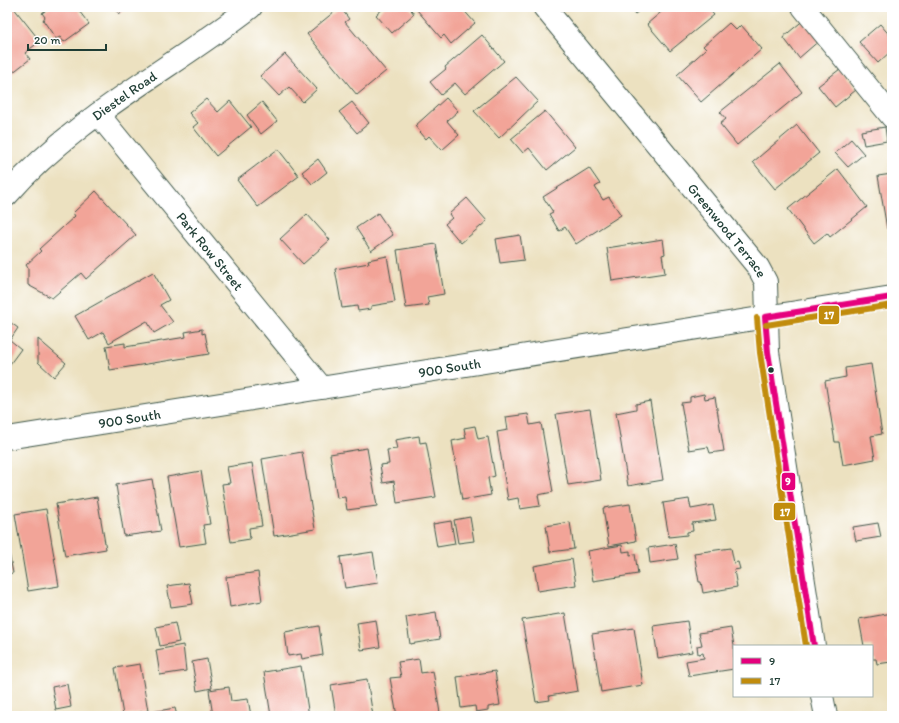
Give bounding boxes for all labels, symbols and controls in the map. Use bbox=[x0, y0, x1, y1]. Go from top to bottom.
scale bar bbox=[28, 26, 106, 52]
text: 20 m bbox=[34, 33, 61, 47]
street label: Diestel Road bbox=[89, 68, 160, 125]
street label: Greenwood Terrace bbox=[684, 180, 770, 281]
street label: Park Row Street bbox=[173, 209, 247, 294]
line badge: 17 bbox=[818, 305, 840, 325]
text: 17 bbox=[824, 309, 835, 322]
street label: 900 South bbox=[417, 355, 482, 381]
unlabelled marker bbox=[766, 365, 776, 375]
street label: 900 South bbox=[97, 406, 162, 432]
line badge: 9 bbox=[781, 472, 796, 491]
text: 9 bbox=[785, 475, 791, 488]
line badge: 17 bbox=[773, 502, 796, 521]
text: 17 bbox=[780, 506, 791, 519]
legend bbox=[733, 645, 873, 697]
text: 9 bbox=[769, 654, 775, 668]
text: 17 bbox=[769, 674, 781, 688]

